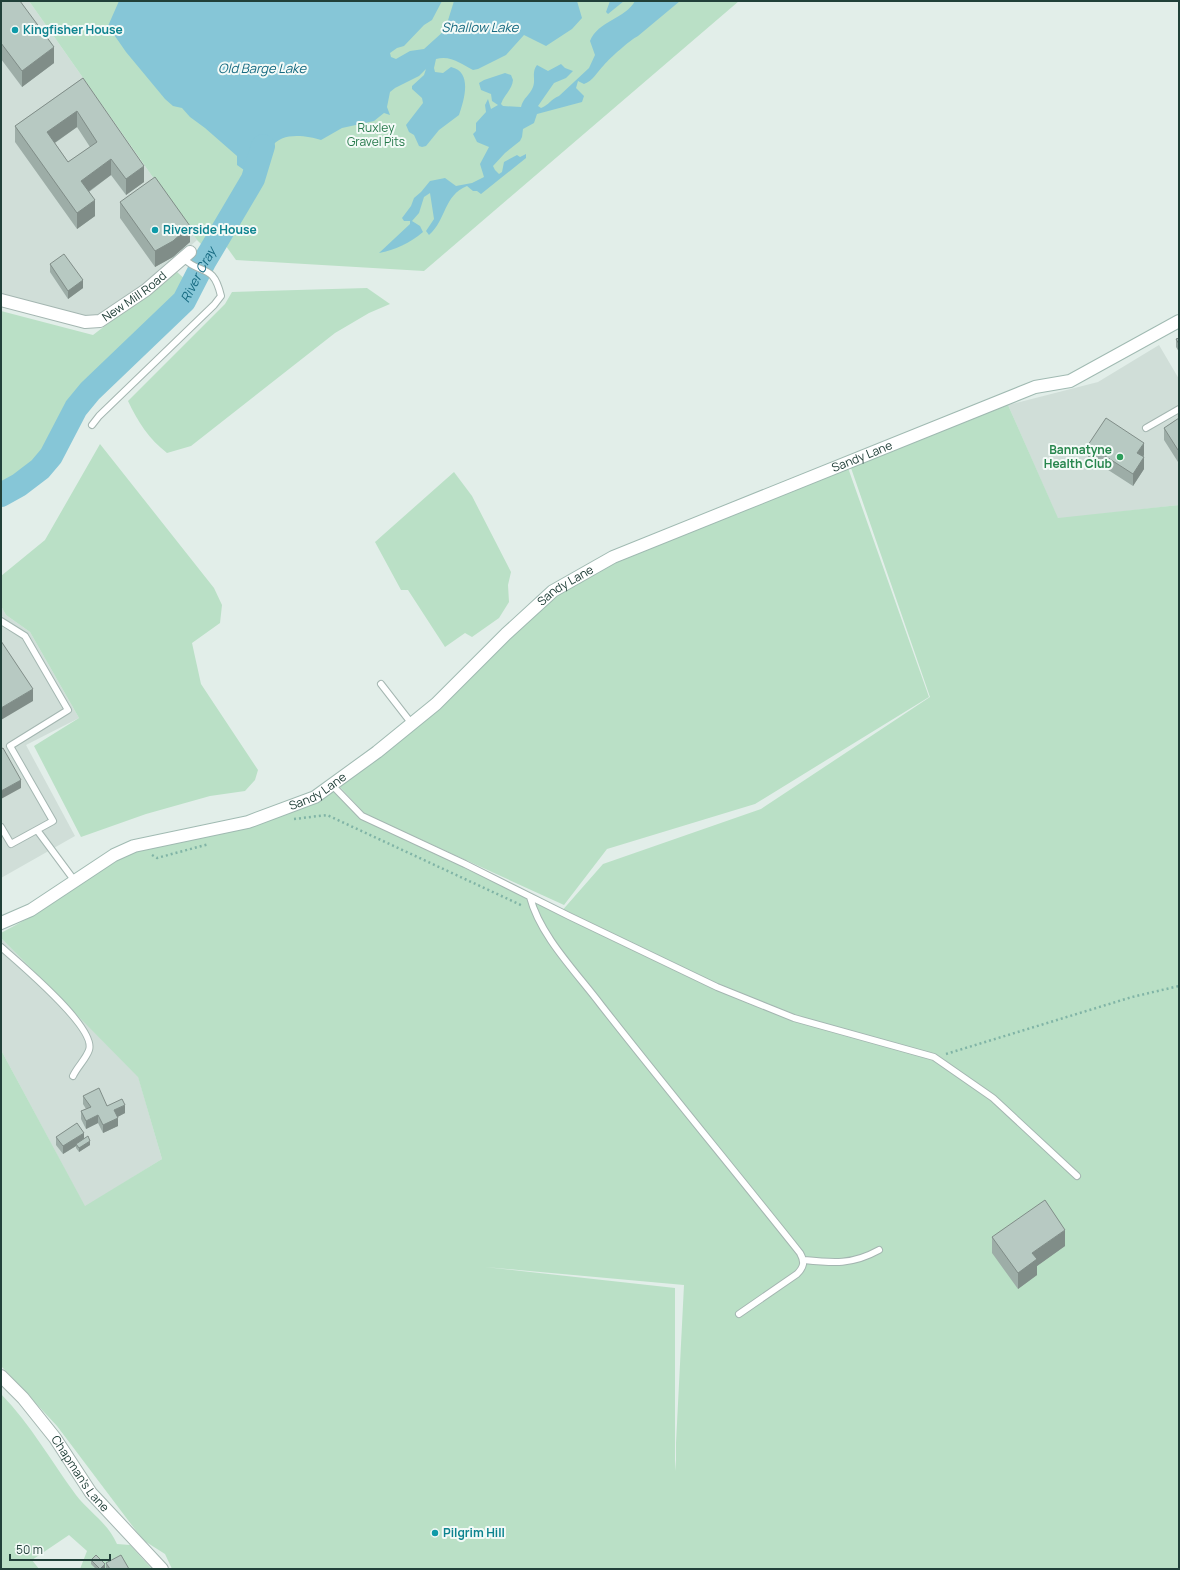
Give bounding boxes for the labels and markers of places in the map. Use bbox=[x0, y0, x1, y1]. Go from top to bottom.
place label: Kingfisher House bbox=[23, 21, 123, 38]
marker: Kingfisher House bbox=[10, 25, 20, 35]
place label: Riverside House bbox=[163, 221, 257, 238]
marker: Riverside House bbox=[150, 225, 160, 235]
place label: Bannatyne Health Club bbox=[1044, 441, 1112, 472]
marker: Bannatyne Health Club bbox=[1115, 452, 1125, 462]
place label: Pilgrim Hill bbox=[443, 1524, 505, 1541]
marker: Pilgrim Hill bbox=[430, 1528, 440, 1538]

